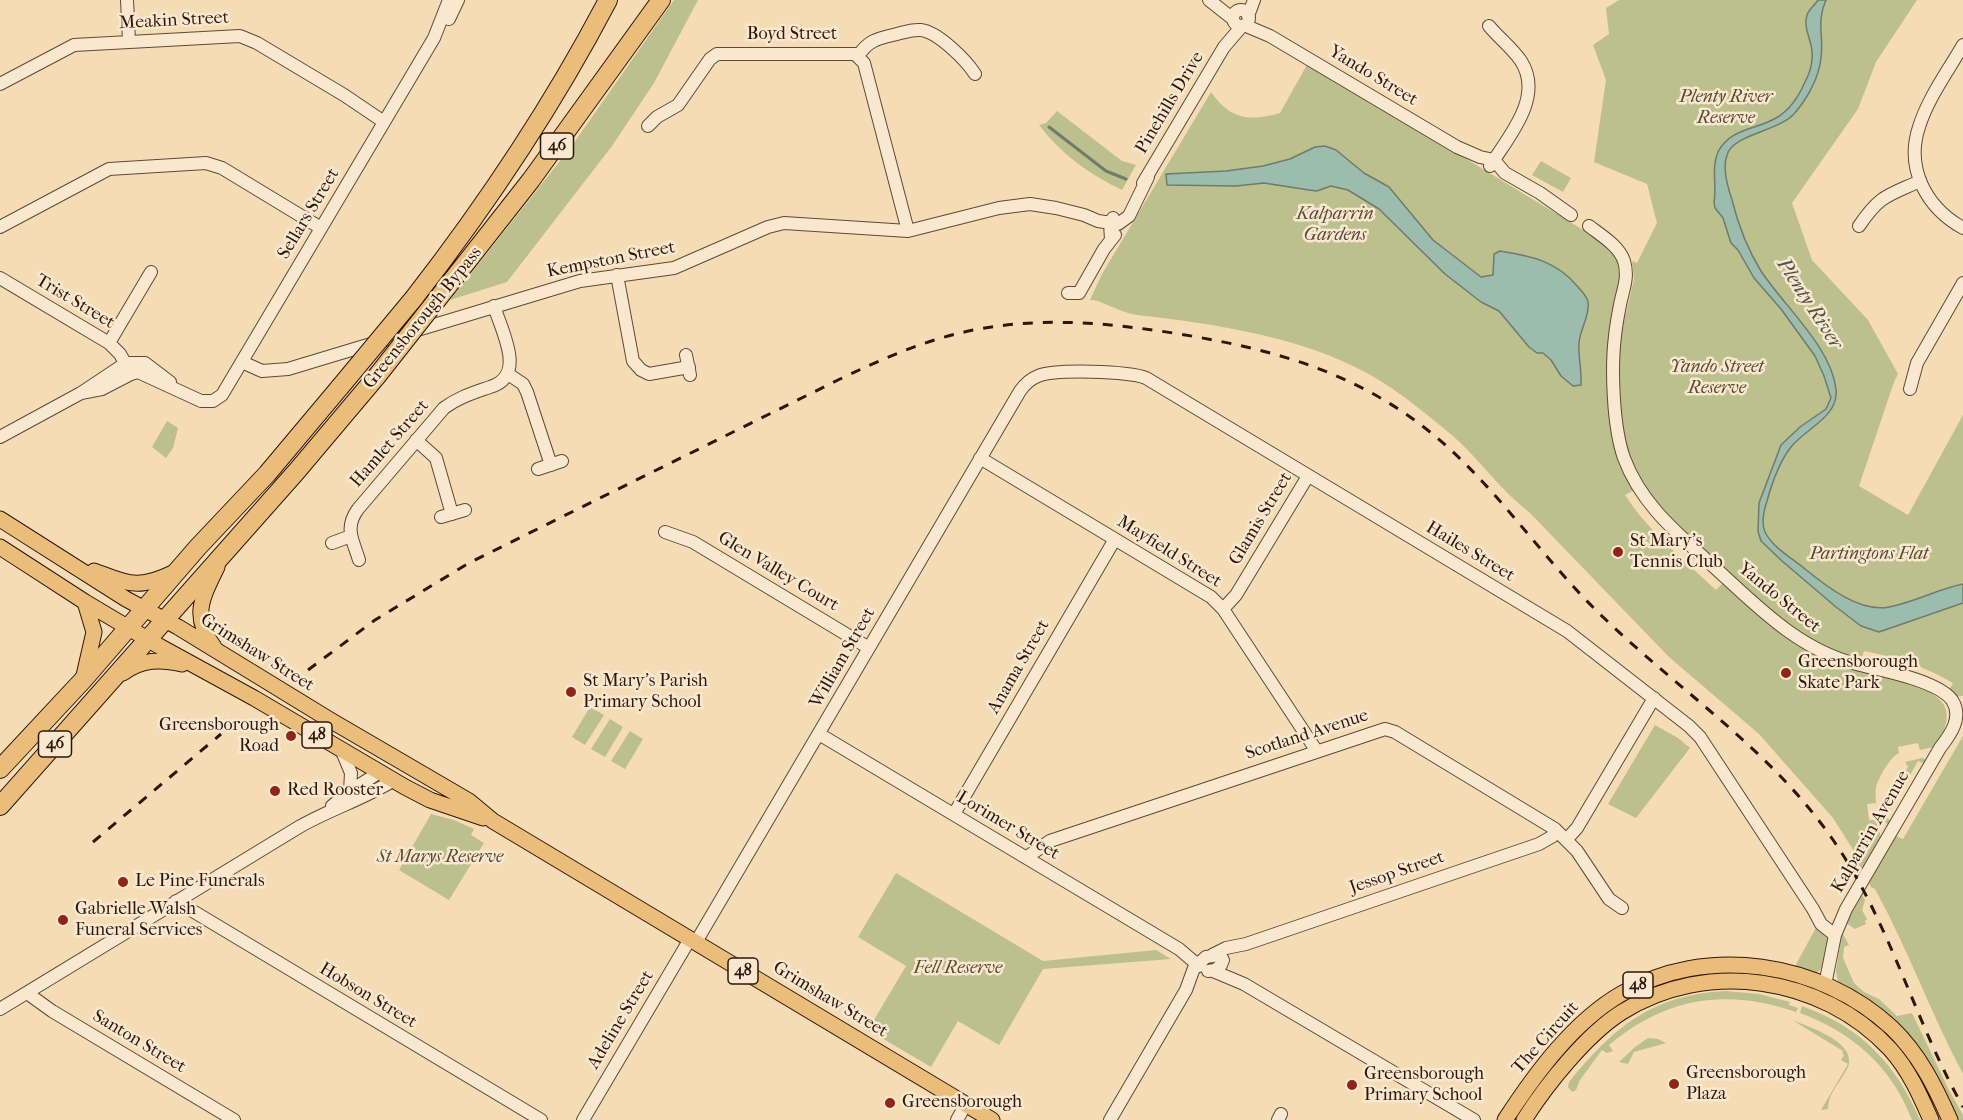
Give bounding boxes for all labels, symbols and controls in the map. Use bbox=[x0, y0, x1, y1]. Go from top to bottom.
street label: Meakin Street bbox=[119, 7, 229, 35]
street label: Boyd Street bbox=[747, 24, 837, 46]
street label: Yando Street bbox=[1325, 41, 1421, 111]
street label: Pinehills Drive bbox=[1131, 48, 1209, 158]
park label: Plenty River Reserve bbox=[1679, 87, 1773, 130]
road number: 46 bbox=[540, 133, 574, 159]
street label: Sellars Street bbox=[273, 165, 345, 263]
park label: Kalparrin Gardens bbox=[1296, 204, 1374, 246]
street label: Kempston Street bbox=[545, 237, 677, 283]
street label: Greensborough Bypass bbox=[359, 243, 487, 393]
water label: Plenty River bbox=[1771, 254, 1847, 354]
street label: Trist Street bbox=[32, 270, 118, 334]
park label: Yando Street Reserve bbox=[1670, 357, 1764, 400]
street label: Hamlet Street bbox=[346, 396, 434, 492]
street label: Glamis Street bbox=[1225, 469, 1297, 569]
street label: Mayfield Street bbox=[1113, 511, 1225, 593]
street label: Hailes Street bbox=[1422, 517, 1518, 587]
street label: Glen Valley Court bbox=[714, 527, 842, 617]
place label: St Mary's Tennis Club bbox=[1630, 531, 1723, 574]
park label: Partingtons Flat bbox=[1809, 544, 1929, 566]
marker: St Mary's Tennis Club bbox=[1611, 545, 1625, 559]
street label: Yando Street bbox=[1733, 558, 1825, 638]
street label: William Street bbox=[805, 604, 881, 712]
street label: Grimshaw Street bbox=[196, 609, 318, 697]
street label: Anama Street bbox=[983, 616, 1055, 718]
place label: Greensborough Skate Park bbox=[1798, 652, 1918, 694]
marker: Greensborough Skate Park bbox=[1779, 666, 1793, 680]
place label: St Mary's Parish Primary School bbox=[583, 671, 708, 714]
marker: St Mary's Parish Primary School bbox=[564, 685, 578, 699]
street label: Scotland Avenue bbox=[1243, 705, 1371, 765]
place label: Greensborough Road bbox=[159, 715, 279, 758]
road number: 48 bbox=[302, 722, 332, 748]
marker: Greensborough Road bbox=[284, 729, 298, 743]
road number: 46 bbox=[38, 731, 72, 757]
street label: Kalparrin Avenue bbox=[1827, 767, 1915, 897]
place label: Red Rooster bbox=[287, 780, 383, 802]
marker: Red Rooster bbox=[268, 784, 282, 798]
street label: Lorimer Street bbox=[953, 787, 1063, 865]
park label: St Marys Reserve bbox=[377, 847, 503, 869]
street label: Jessop Street bbox=[1347, 847, 1447, 899]
place label: Le Pine Funerals bbox=[135, 871, 265, 893]
marker: Le Pine Funerals bbox=[116, 875, 130, 889]
place label: Gabrielle Walsh Funeral Services bbox=[75, 899, 202, 942]
marker: Gabrielle Walsh Funeral Services bbox=[56, 913, 70, 927]
street label: Grimshaw Street bbox=[769, 957, 891, 1043]
street label: Hobson Street bbox=[315, 958, 421, 1034]
road number: 48 bbox=[728, 958, 758, 984]
park label: Fell Reserve bbox=[914, 958, 1002, 980]
street label: Adeline Street bbox=[583, 967, 659, 1073]
road number: 48 bbox=[1623, 972, 1653, 998]
street label: The Circuit bbox=[1508, 997, 1584, 1079]
street label: Santon Street bbox=[88, 1006, 190, 1078]
place label: Greensborough Plaza bbox=[1686, 1063, 1806, 1106]
place label: Greensborough Primary School bbox=[1364, 1064, 1484, 1106]
marker: Greensborough Plaza bbox=[1667, 1077, 1681, 1091]
marker: Greensborough Primary School bbox=[1345, 1078, 1359, 1092]
place label: Greensborough bbox=[902, 1092, 1022, 1114]
marker: Greensborough bbox=[883, 1096, 897, 1110]

